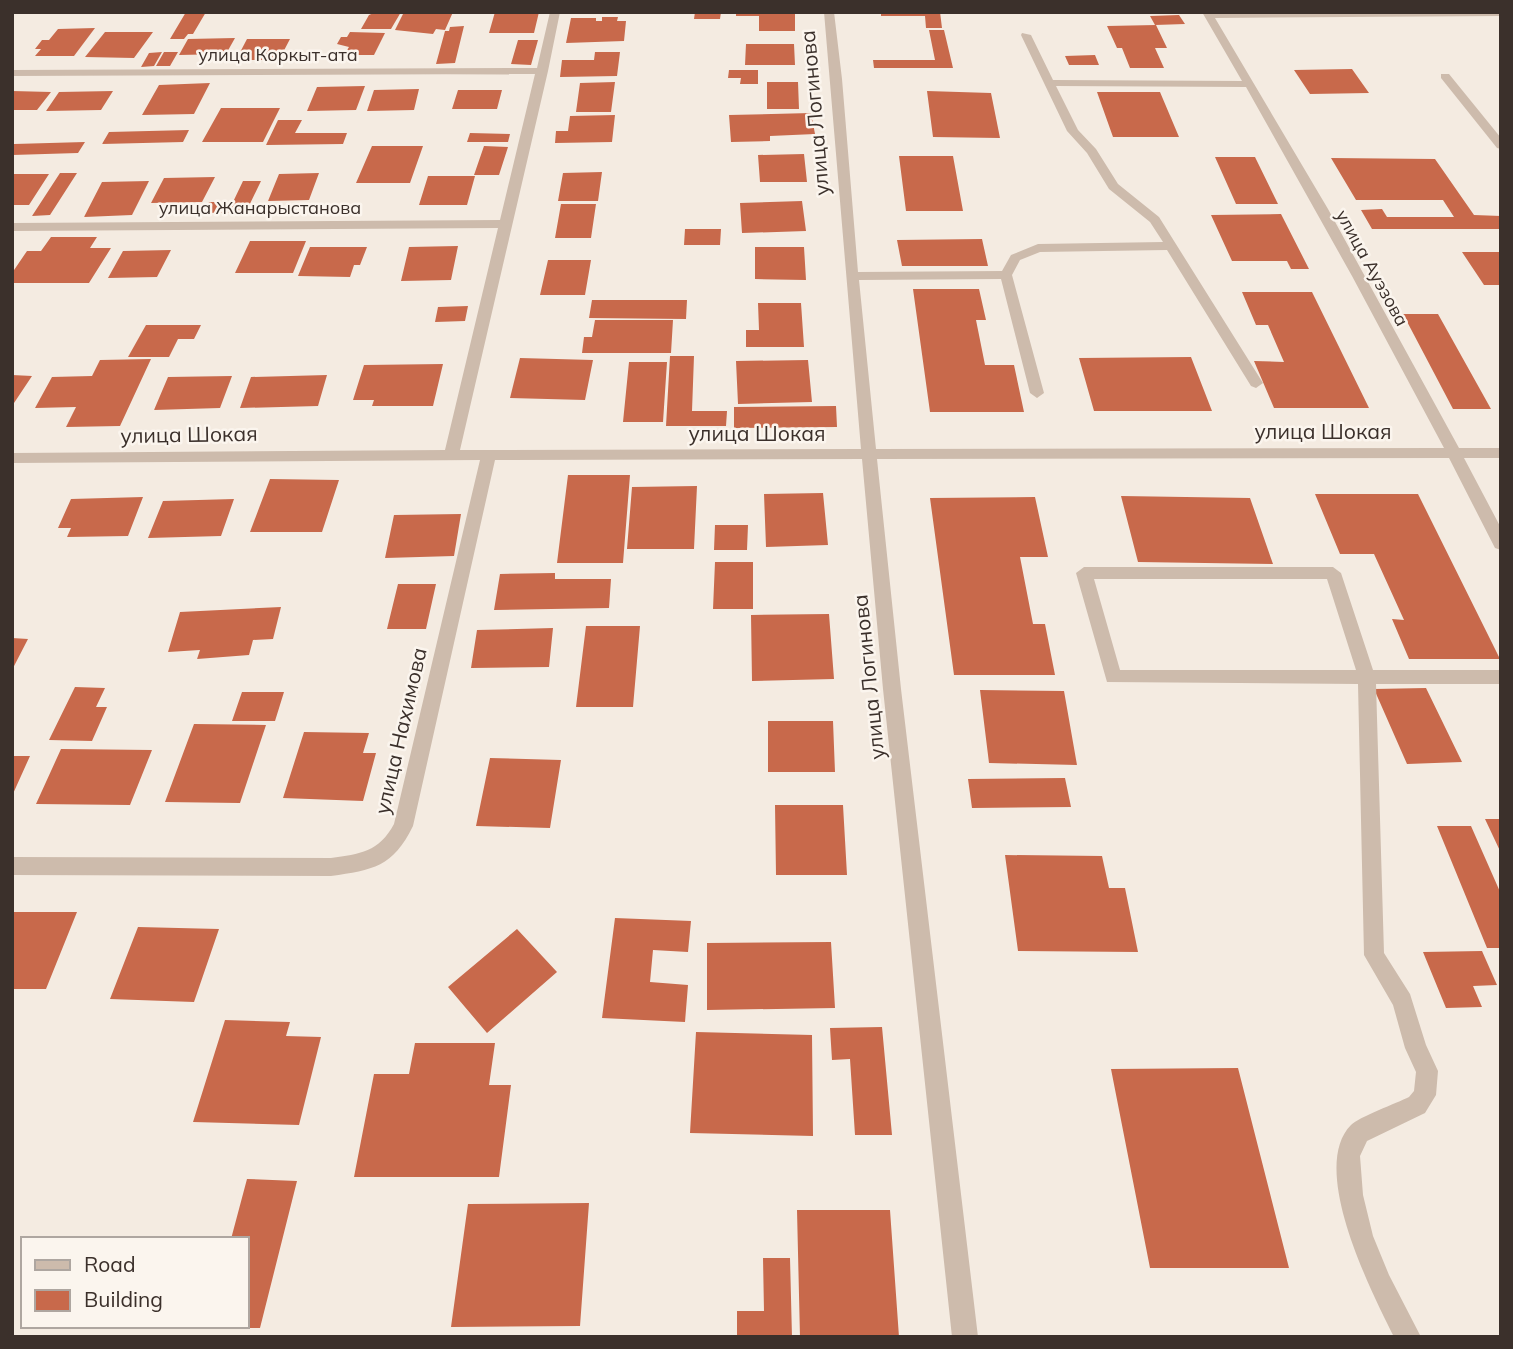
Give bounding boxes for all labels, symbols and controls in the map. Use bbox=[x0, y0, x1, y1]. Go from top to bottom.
street label: улица Логинова bbox=[794, 29, 834, 197]
street label: улица Коркыт-ата bbox=[198, 43, 358, 66]
street label: улица Жанарыстанова bbox=[159, 196, 361, 219]
street label: улица Ауэзова bbox=[1331, 205, 1414, 330]
street label: улица Шокая bbox=[1254, 418, 1392, 444]
street label: улица Шокая bbox=[120, 420, 258, 448]
street label: улица Шокая bbox=[688, 420, 826, 446]
street label: улица Логинова bbox=[846, 593, 890, 761]
street label: улица Нахимова bbox=[368, 645, 432, 817]
legend bbox=[21, 1237, 248, 1328]
text: Road bbox=[84, 1251, 135, 1277]
text: Building bbox=[84, 1286, 163, 1312]

